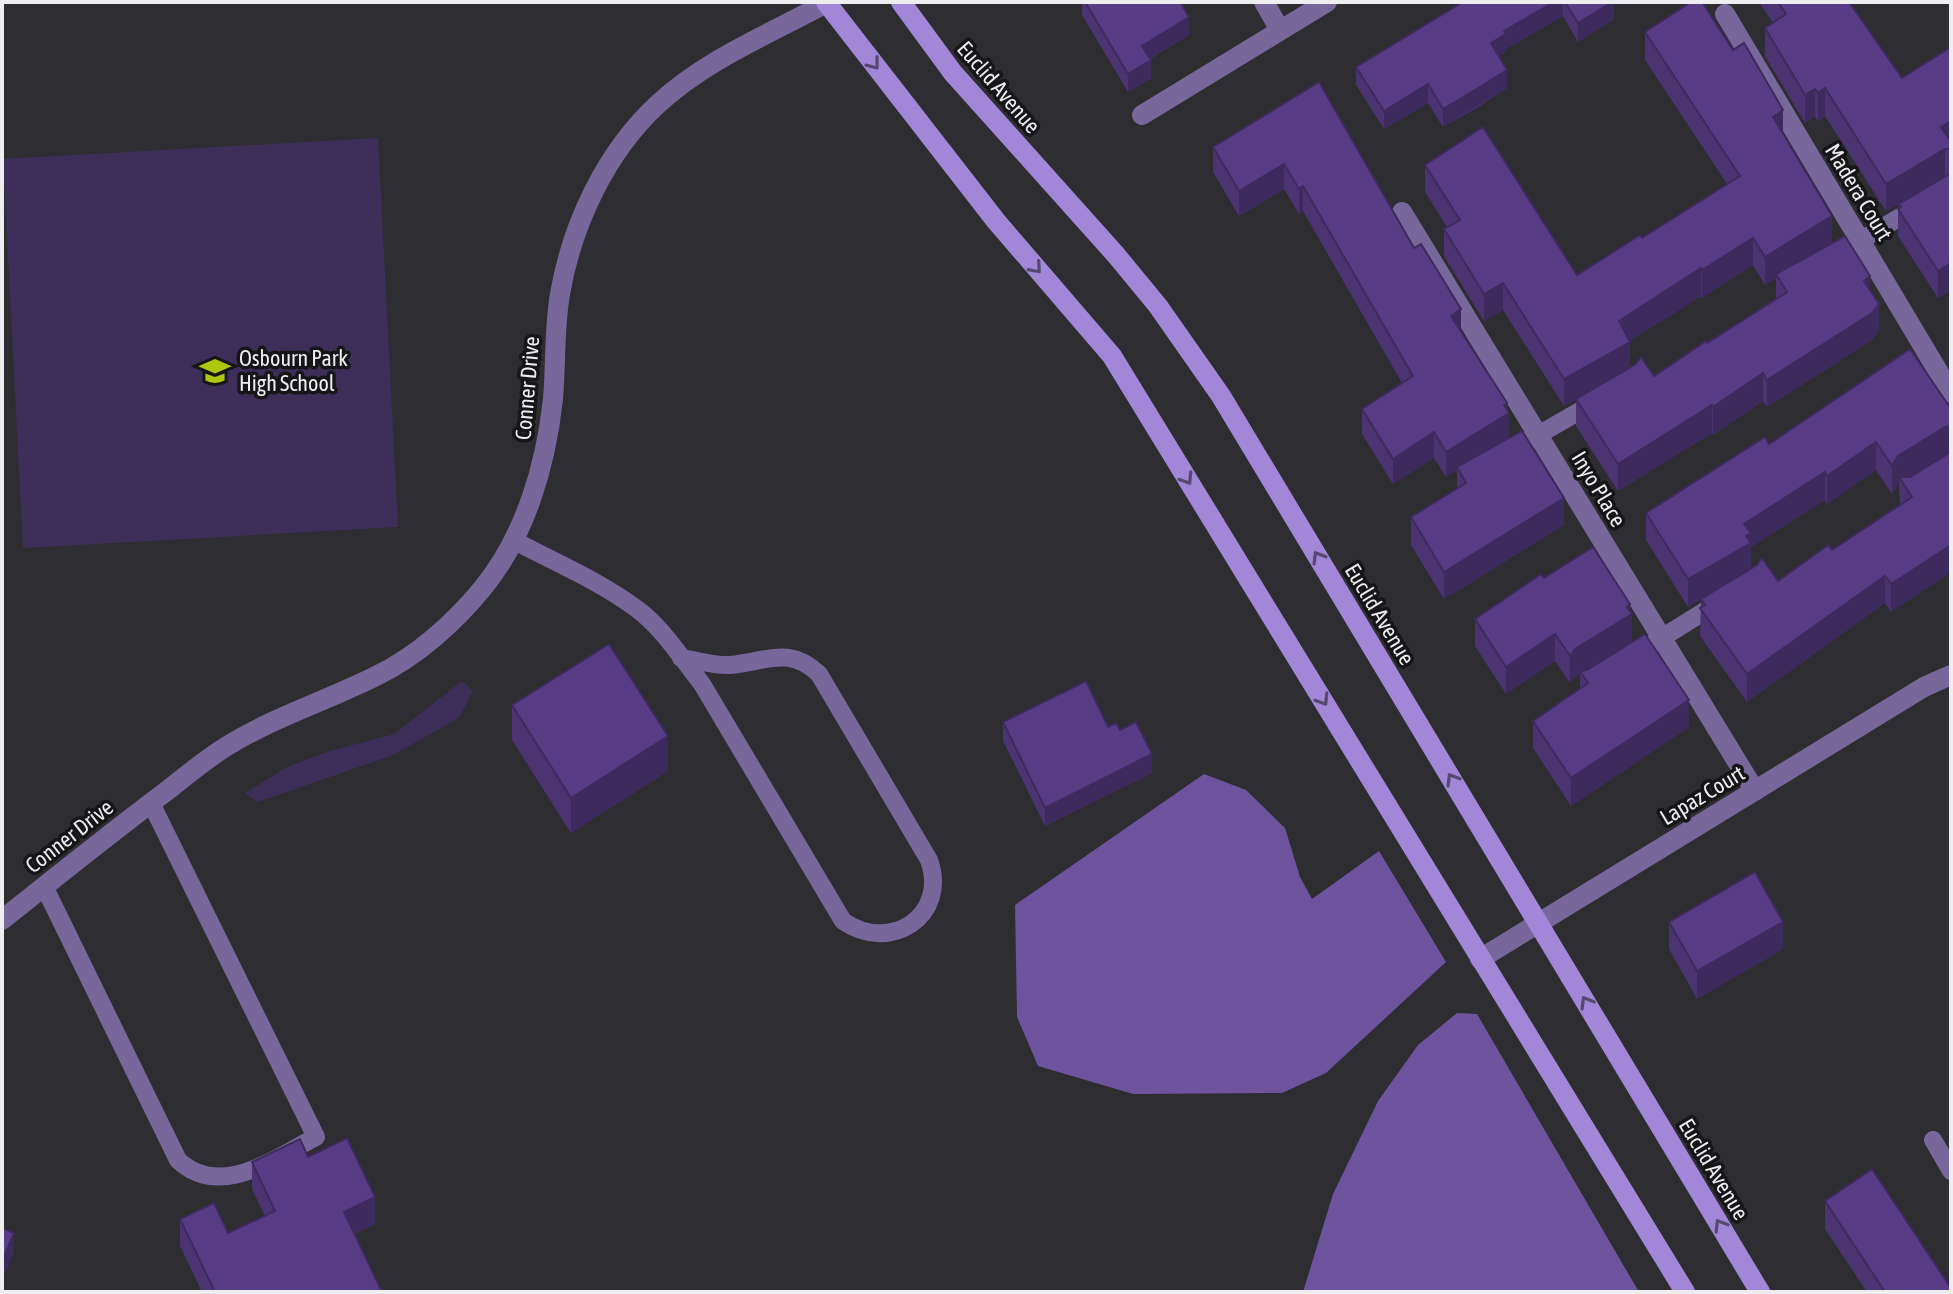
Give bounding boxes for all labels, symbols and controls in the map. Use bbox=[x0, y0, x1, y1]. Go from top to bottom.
street label: Euclid Avenue bbox=[952, 36, 1046, 138]
one-way arrow bbox=[865, 56, 879, 70]
street label: Madera Court bbox=[1820, 139, 1898, 245]
one-way arrow bbox=[1026, 259, 1041, 273]
street label: Conner Drive bbox=[510, 335, 544, 441]
place label: Osbourn Park High School bbox=[239, 345, 348, 396]
school or university icon: Osbourn Park High School bbox=[198, 354, 232, 388]
street label: Inyo Place bbox=[1566, 447, 1632, 531]
one-way arrow bbox=[1177, 470, 1193, 485]
one-way arrow bbox=[1312, 551, 1328, 566]
street label: Euclid Avenue bbox=[1340, 559, 1420, 669]
one-way arrow bbox=[1313, 691, 1329, 706]
street label: Lapaz Court bbox=[1655, 760, 1749, 830]
one-way arrow bbox=[1446, 773, 1462, 788]
street label: Conner Drive bbox=[20, 794, 118, 878]
one-way arrow bbox=[1580, 996, 1596, 1011]
street label: Euclid Avenue bbox=[1674, 1114, 1754, 1224]
one-way arrow bbox=[1714, 1219, 1729, 1234]

